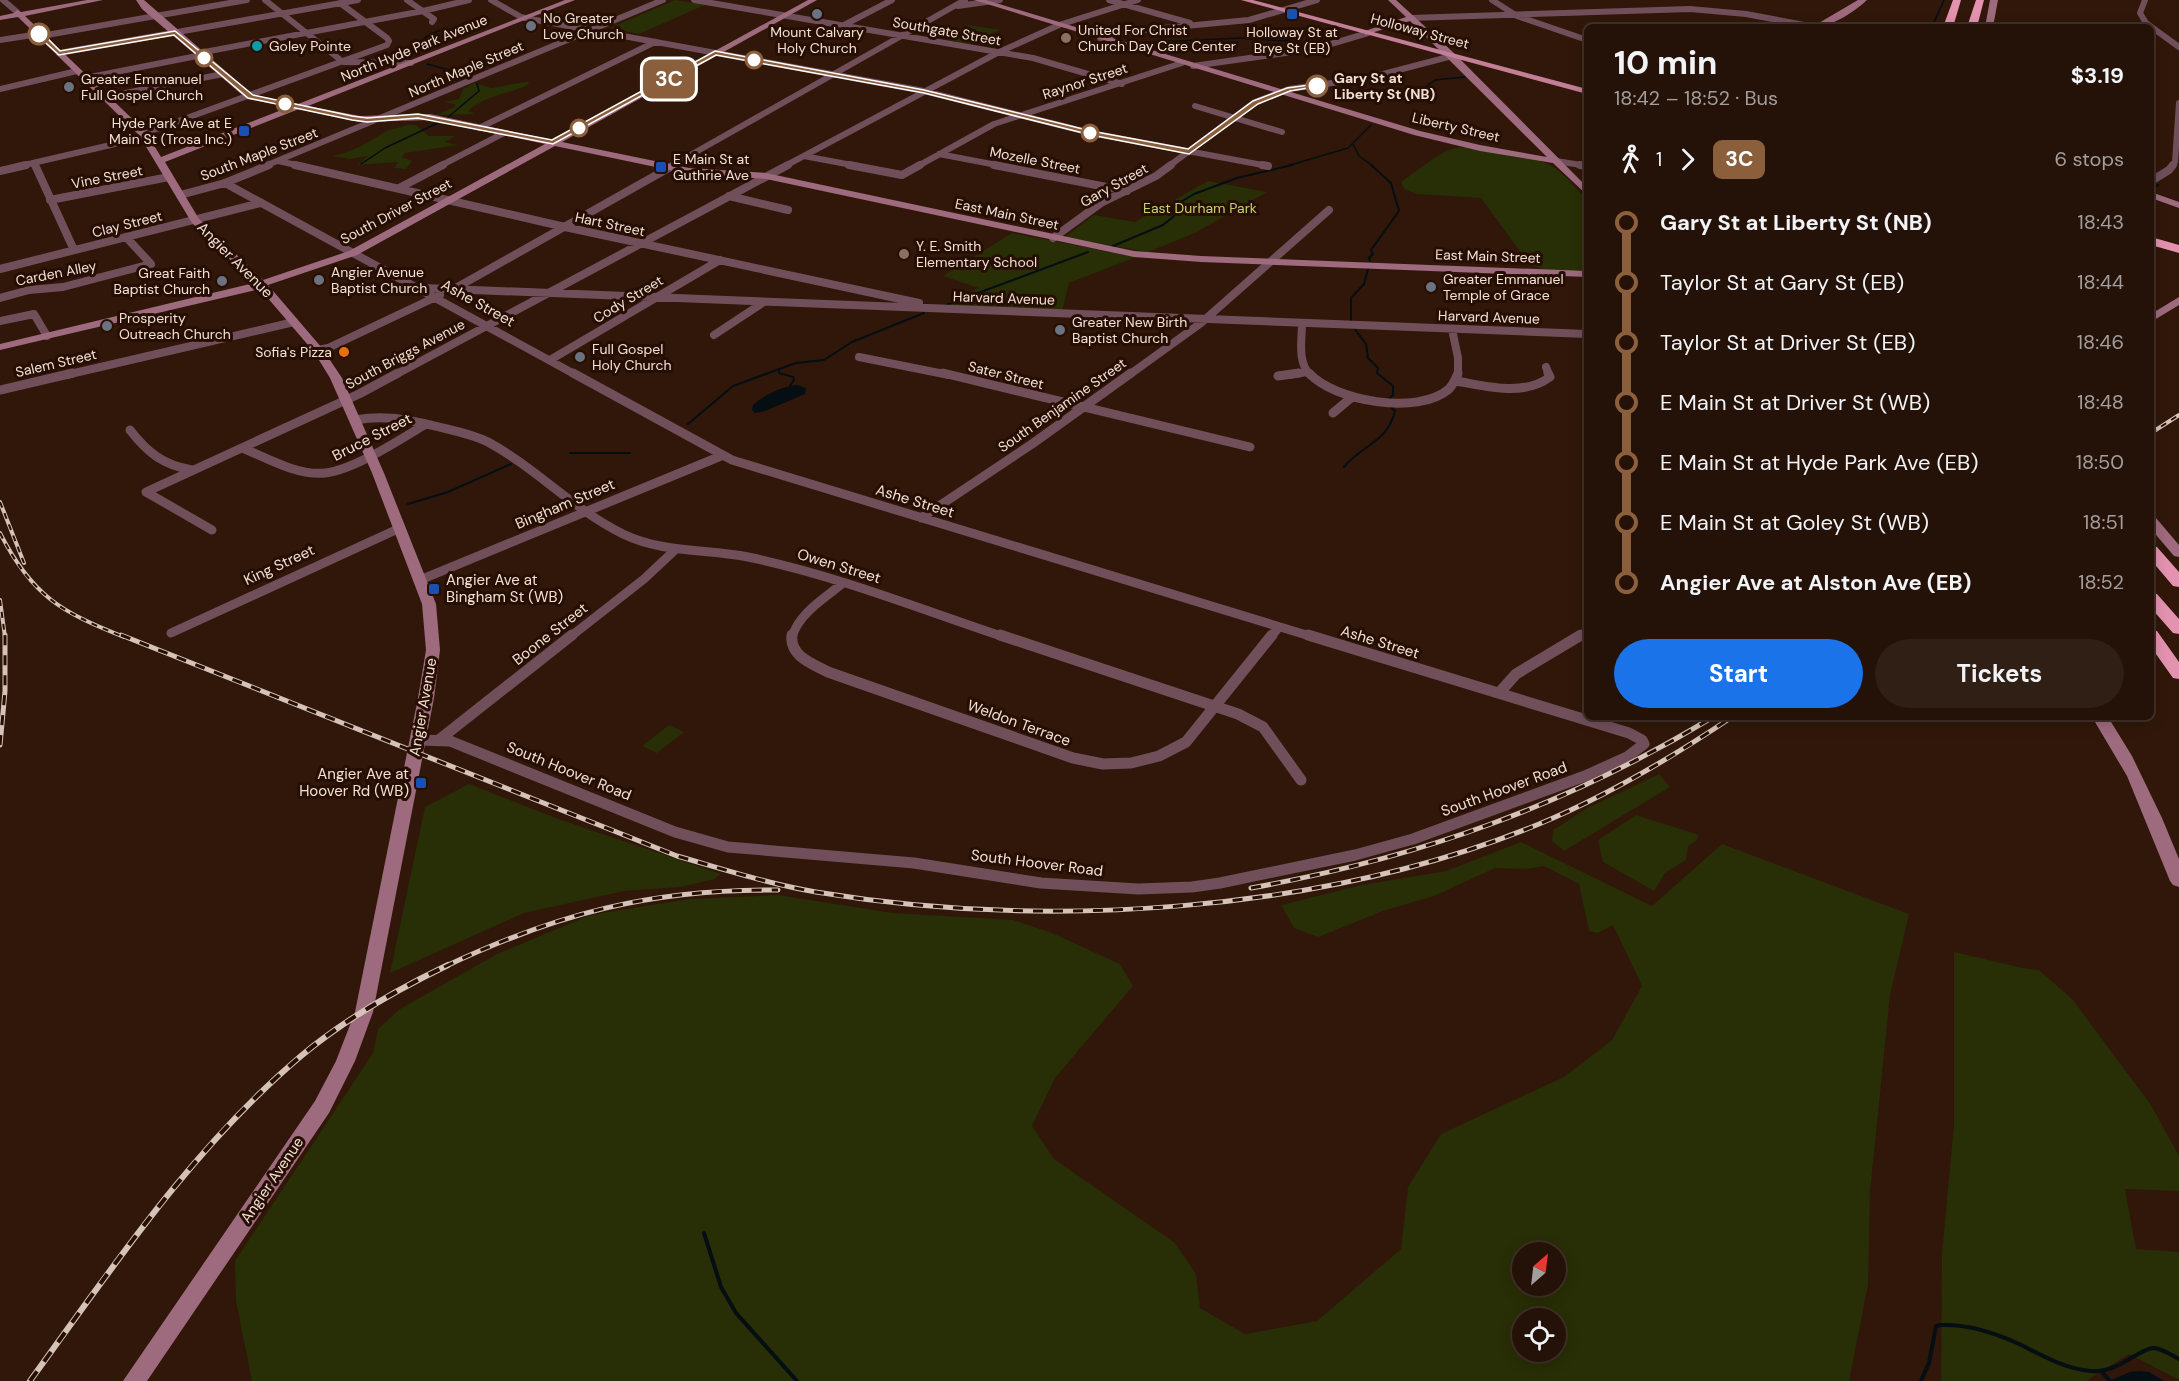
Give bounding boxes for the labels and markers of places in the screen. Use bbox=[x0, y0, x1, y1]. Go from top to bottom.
marker: Mount Calvary Holy Church bbox=[810, 7, 824, 21]
marker: Holloway St at Brye St (EB) bbox=[1285, 7, 1299, 21]
place label: No Greater Love Church bbox=[543, 9, 624, 43]
marker: No Greater Love Church bbox=[524, 19, 538, 33]
place label: United For Christ Church Day Care Center bbox=[1078, 21, 1236, 55]
unlabelled marker bbox=[28, 23, 50, 45]
place label: Mount Calvary Holy Church bbox=[770, 23, 864, 57]
place label: Holloway St at Brye St (EB) bbox=[1246, 23, 1338, 57]
marker: United For Christ Church Day Care Center bbox=[1059, 31, 1073, 45]
place label: Goley Pointe bbox=[269, 37, 351, 55]
marker: Goley Pointe bbox=[250, 39, 264, 53]
unlabelled marker bbox=[195, 49, 213, 67]
unlabelled marker bbox=[745, 51, 763, 69]
place label: Gary St at Liberty St (NB) bbox=[1334, 69, 1435, 103]
place label: Greater Emmanuel Full Gospel Church bbox=[81, 70, 203, 104]
marker: Gary St at Liberty St (NB) bbox=[1306, 75, 1328, 97]
marker: Greater Emmanuel Full Gospel Church bbox=[62, 80, 76, 94]
unlabelled marker bbox=[276, 95, 294, 113]
place label: Hyde Park Ave at E Main St (Trosa Inc.) bbox=[109, 114, 232, 148]
unlabelled marker bbox=[570, 119, 588, 137]
marker: Hyde Park Ave at E Main St (Trosa Inc.) bbox=[237, 124, 251, 138]
unlabelled marker bbox=[1081, 124, 1099, 142]
place label: E Main St at Guthrie Ave bbox=[673, 150, 749, 184]
marker: E Main St at Guthrie Ave bbox=[654, 160, 668, 174]
place label: Y. E. Smith Elementary School bbox=[916, 237, 1037, 271]
marker: Y. E. Smith Elementary School bbox=[897, 247, 911, 261]
place label: Angier Avenue Baptist Church bbox=[331, 263, 427, 297]
place label: Great Faith Baptist Church bbox=[114, 264, 210, 298]
place label: Greater Emmanuel Temple of Grace bbox=[1443, 270, 1564, 304]
marker: Angier Avenue Baptist Church bbox=[312, 273, 326, 287]
marker: Great Faith Baptist Church bbox=[215, 274, 229, 288]
marker: Greater Emmanuel Temple of Grace bbox=[1424, 280, 1438, 294]
place label: Prosperity Outreach Church bbox=[119, 309, 231, 343]
place label: Greater New Birth Baptist Church bbox=[1072, 313, 1187, 347]
marker: Prosperity Outreach Church bbox=[100, 319, 114, 333]
marker: Greater New Birth Baptist Church bbox=[1053, 323, 1067, 337]
place label: Full Gospel Holy Church bbox=[592, 340, 672, 374]
place label: Sofia's Pizza bbox=[255, 343, 332, 361]
marker: Sofia's Pizza bbox=[337, 345, 351, 359]
marker: Full Gospel Holy Church bbox=[573, 350, 587, 364]
place label: Angier Ave at Bingham St (WB) bbox=[446, 570, 563, 607]
marker: Angier Ave at Bingham St (WB) bbox=[427, 582, 441, 596]
place label: Angier Ave at Hoover Rd (WB) bbox=[299, 764, 409, 801]
marker: Angier Ave at Hoover Rd (WB) bbox=[414, 776, 428, 790]

